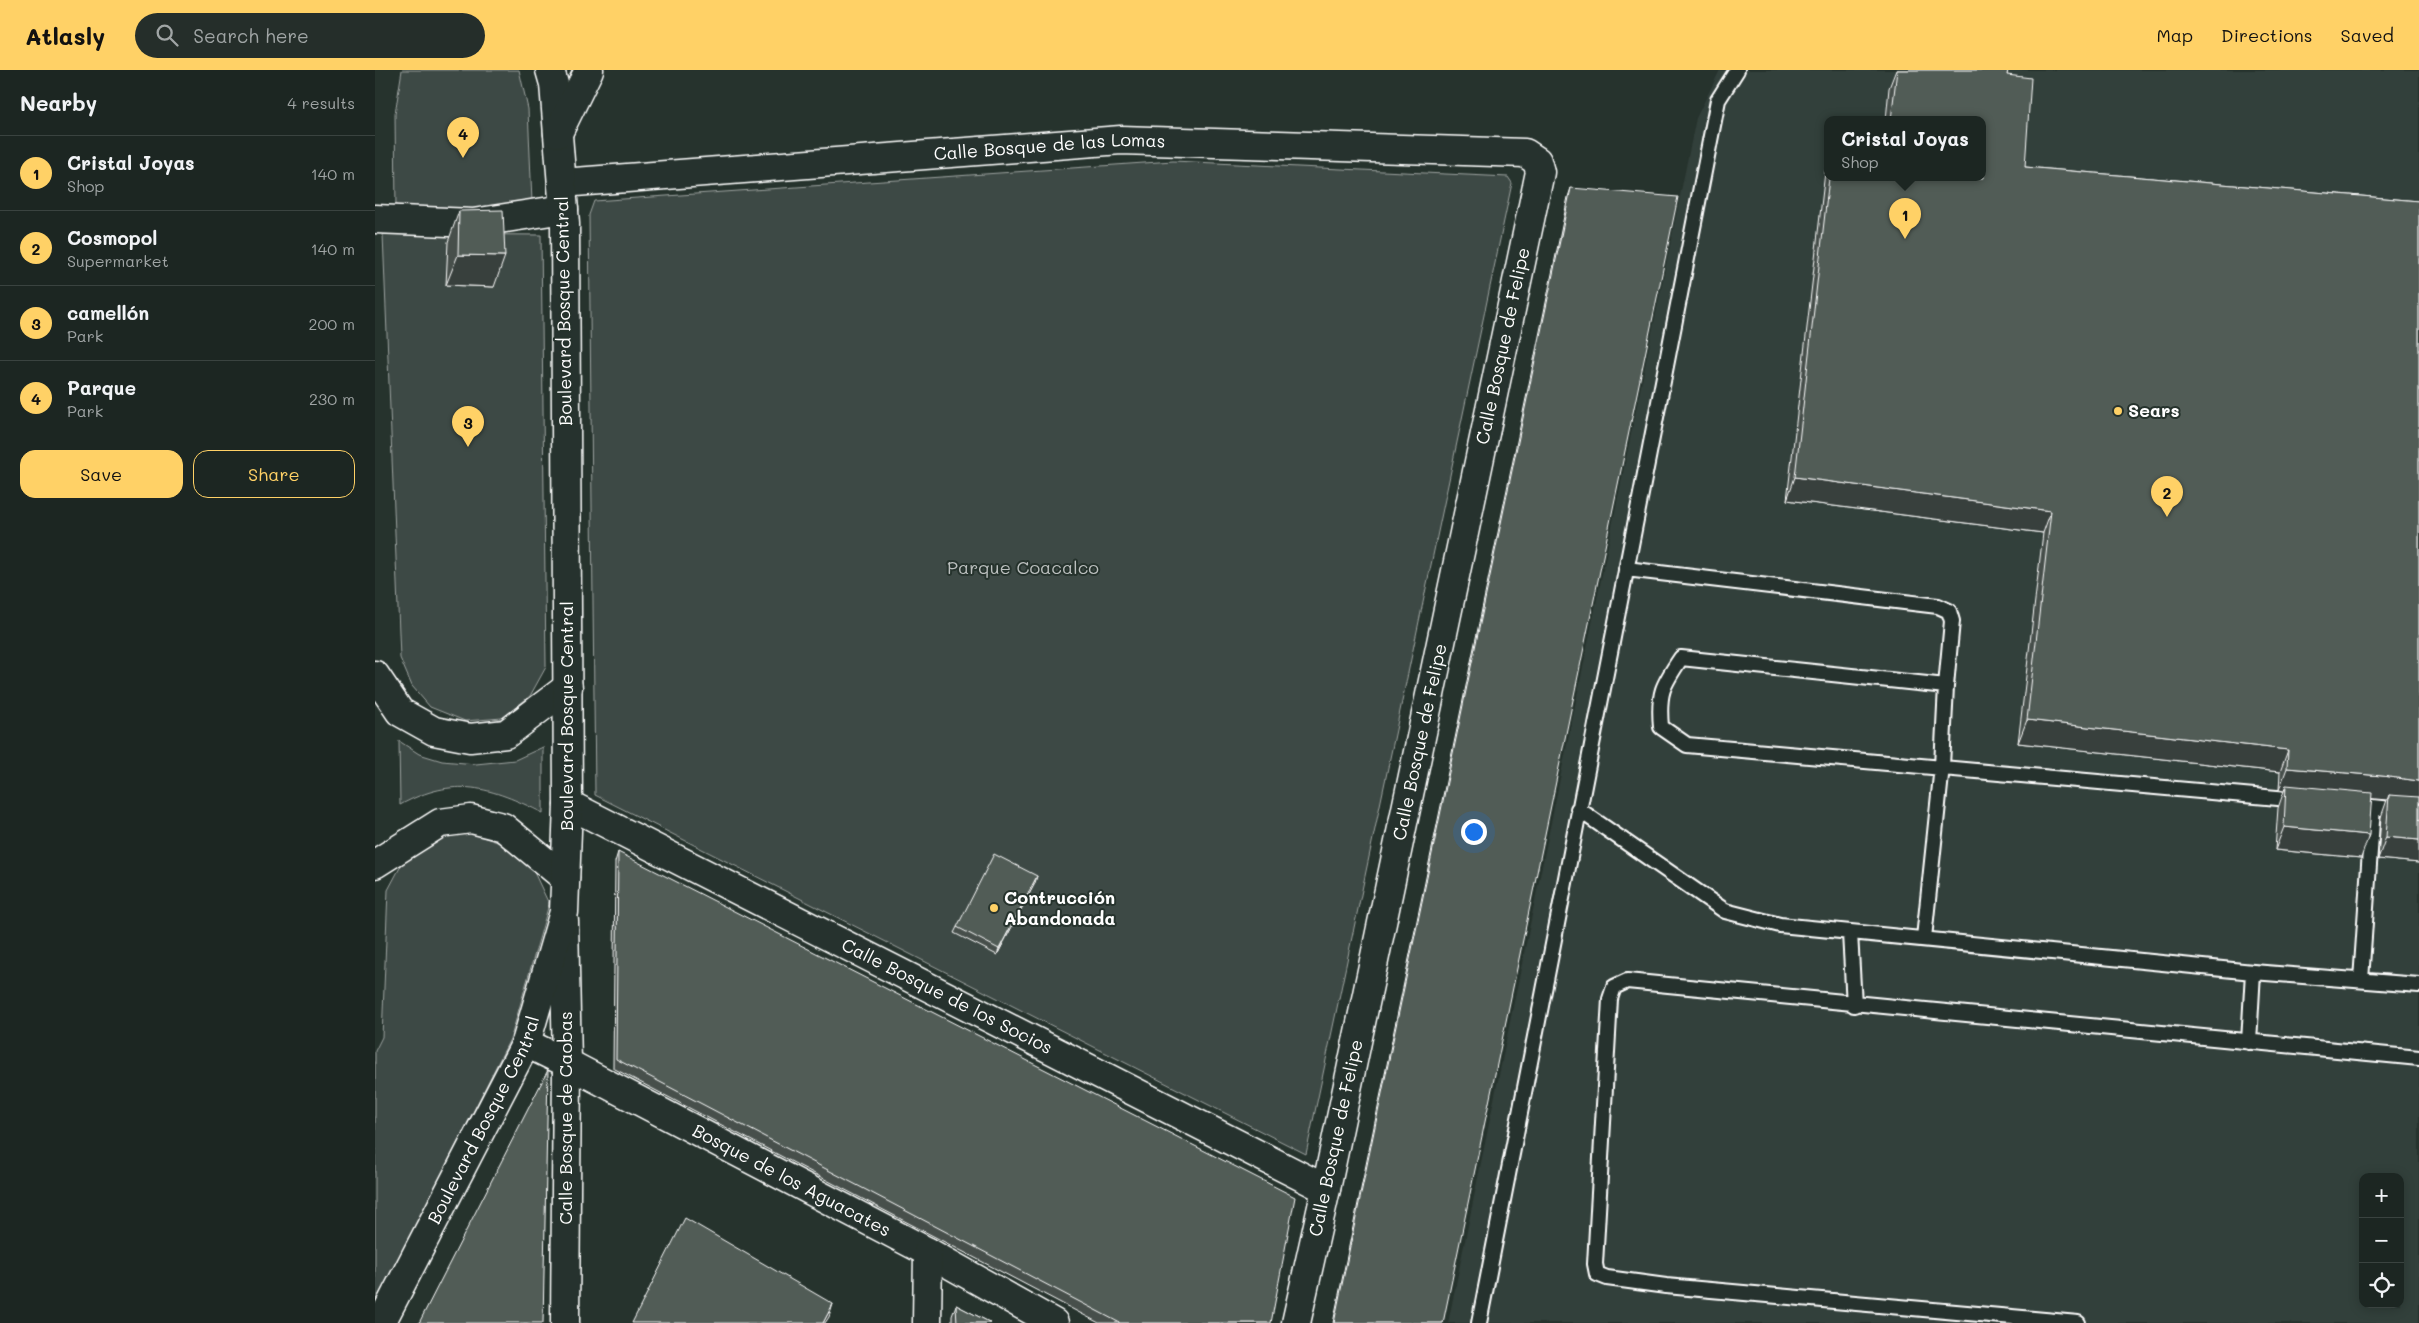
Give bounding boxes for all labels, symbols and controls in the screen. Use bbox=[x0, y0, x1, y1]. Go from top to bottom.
search box bbox=[135, 13, 485, 58]
text: Atlasly bbox=[25, 20, 105, 51]
icon: search bbox=[153, 21, 181, 49]
text: Search here bbox=[193, 23, 309, 48]
text: Map bbox=[2156, 23, 2193, 47]
text: Directions bbox=[2221, 23, 2313, 47]
text: Saved bbox=[2341, 23, 2394, 47]
text: Nearby bbox=[20, 89, 97, 116]
text: 4 results bbox=[287, 92, 355, 113]
popup bbox=[1824, 116, 1986, 181]
pin: 4 bbox=[447, 117, 479, 158]
text: Cristal Joyas bbox=[1841, 126, 1969, 151]
street label: Calle Bosque de las Lomas bbox=[933, 127, 1166, 165]
text: Cristal Joyas bbox=[67, 150, 195, 175]
text: Shop bbox=[1841, 151, 1879, 172]
text: 1 bbox=[32, 163, 40, 184]
text: 140 m bbox=[311, 163, 355, 184]
text: Shop bbox=[67, 175, 104, 196]
street label: Boulevard Bosque Central bbox=[549, 196, 577, 426]
pin: 1 bbox=[1889, 198, 1921, 239]
text: Cosmopol bbox=[67, 225, 157, 250]
text: 2 bbox=[32, 238, 40, 259]
text: 140 m bbox=[311, 238, 355, 259]
street label: Calle Bosque de Felipe bbox=[1469, 245, 1535, 446]
text: Supermarket bbox=[67, 250, 169, 271]
text: camellón bbox=[67, 300, 149, 325]
text: 3 bbox=[31, 313, 41, 334]
text: 200 m bbox=[308, 313, 355, 334]
text: Park bbox=[67, 325, 103, 346]
text: Parque bbox=[67, 375, 136, 400]
text: 4 bbox=[31, 388, 41, 409]
text: 230 m bbox=[309, 388, 355, 409]
place label: Sears bbox=[2128, 398, 2180, 422]
text: Park bbox=[67, 400, 103, 421]
marker: Sears bbox=[2112, 405, 2124, 417]
pin: 3 bbox=[452, 406, 484, 447]
button: Save bbox=[20, 450, 183, 498]
button: Share bbox=[193, 450, 355, 498]
pin: 2 bbox=[2151, 476, 2183, 517]
park label: Parque Coacalco bbox=[947, 555, 1099, 579]
street label: Boulevard Bosque Central bbox=[554, 601, 578, 831]
street label: Calle Bosque de Felipe bbox=[1386, 641, 1452, 842]
your location bbox=[1461, 819, 1487, 845]
place label: Contrucción Abandonada bbox=[1004, 885, 1116, 930]
marker: Contrucción Abandonada bbox=[988, 902, 1000, 914]
street label: Calle Bosque de los Socios bbox=[838, 932, 1057, 1059]
street label: Calle Bosque de Caobas bbox=[553, 1011, 577, 1225]
street label: Boulevard Bosque Central bbox=[421, 1013, 544, 1228]
street label: Calle Bosque de Felipe bbox=[1302, 1037, 1368, 1238]
street label: Bosque de los Aguacates bbox=[689, 1118, 895, 1241]
map controls bbox=[2359, 1173, 2404, 1308]
button: + bbox=[2359, 1173, 2404, 1218]
button: − bbox=[2359, 1218, 2404, 1263]
button: locate bbox=[2359, 1263, 2404, 1308]

